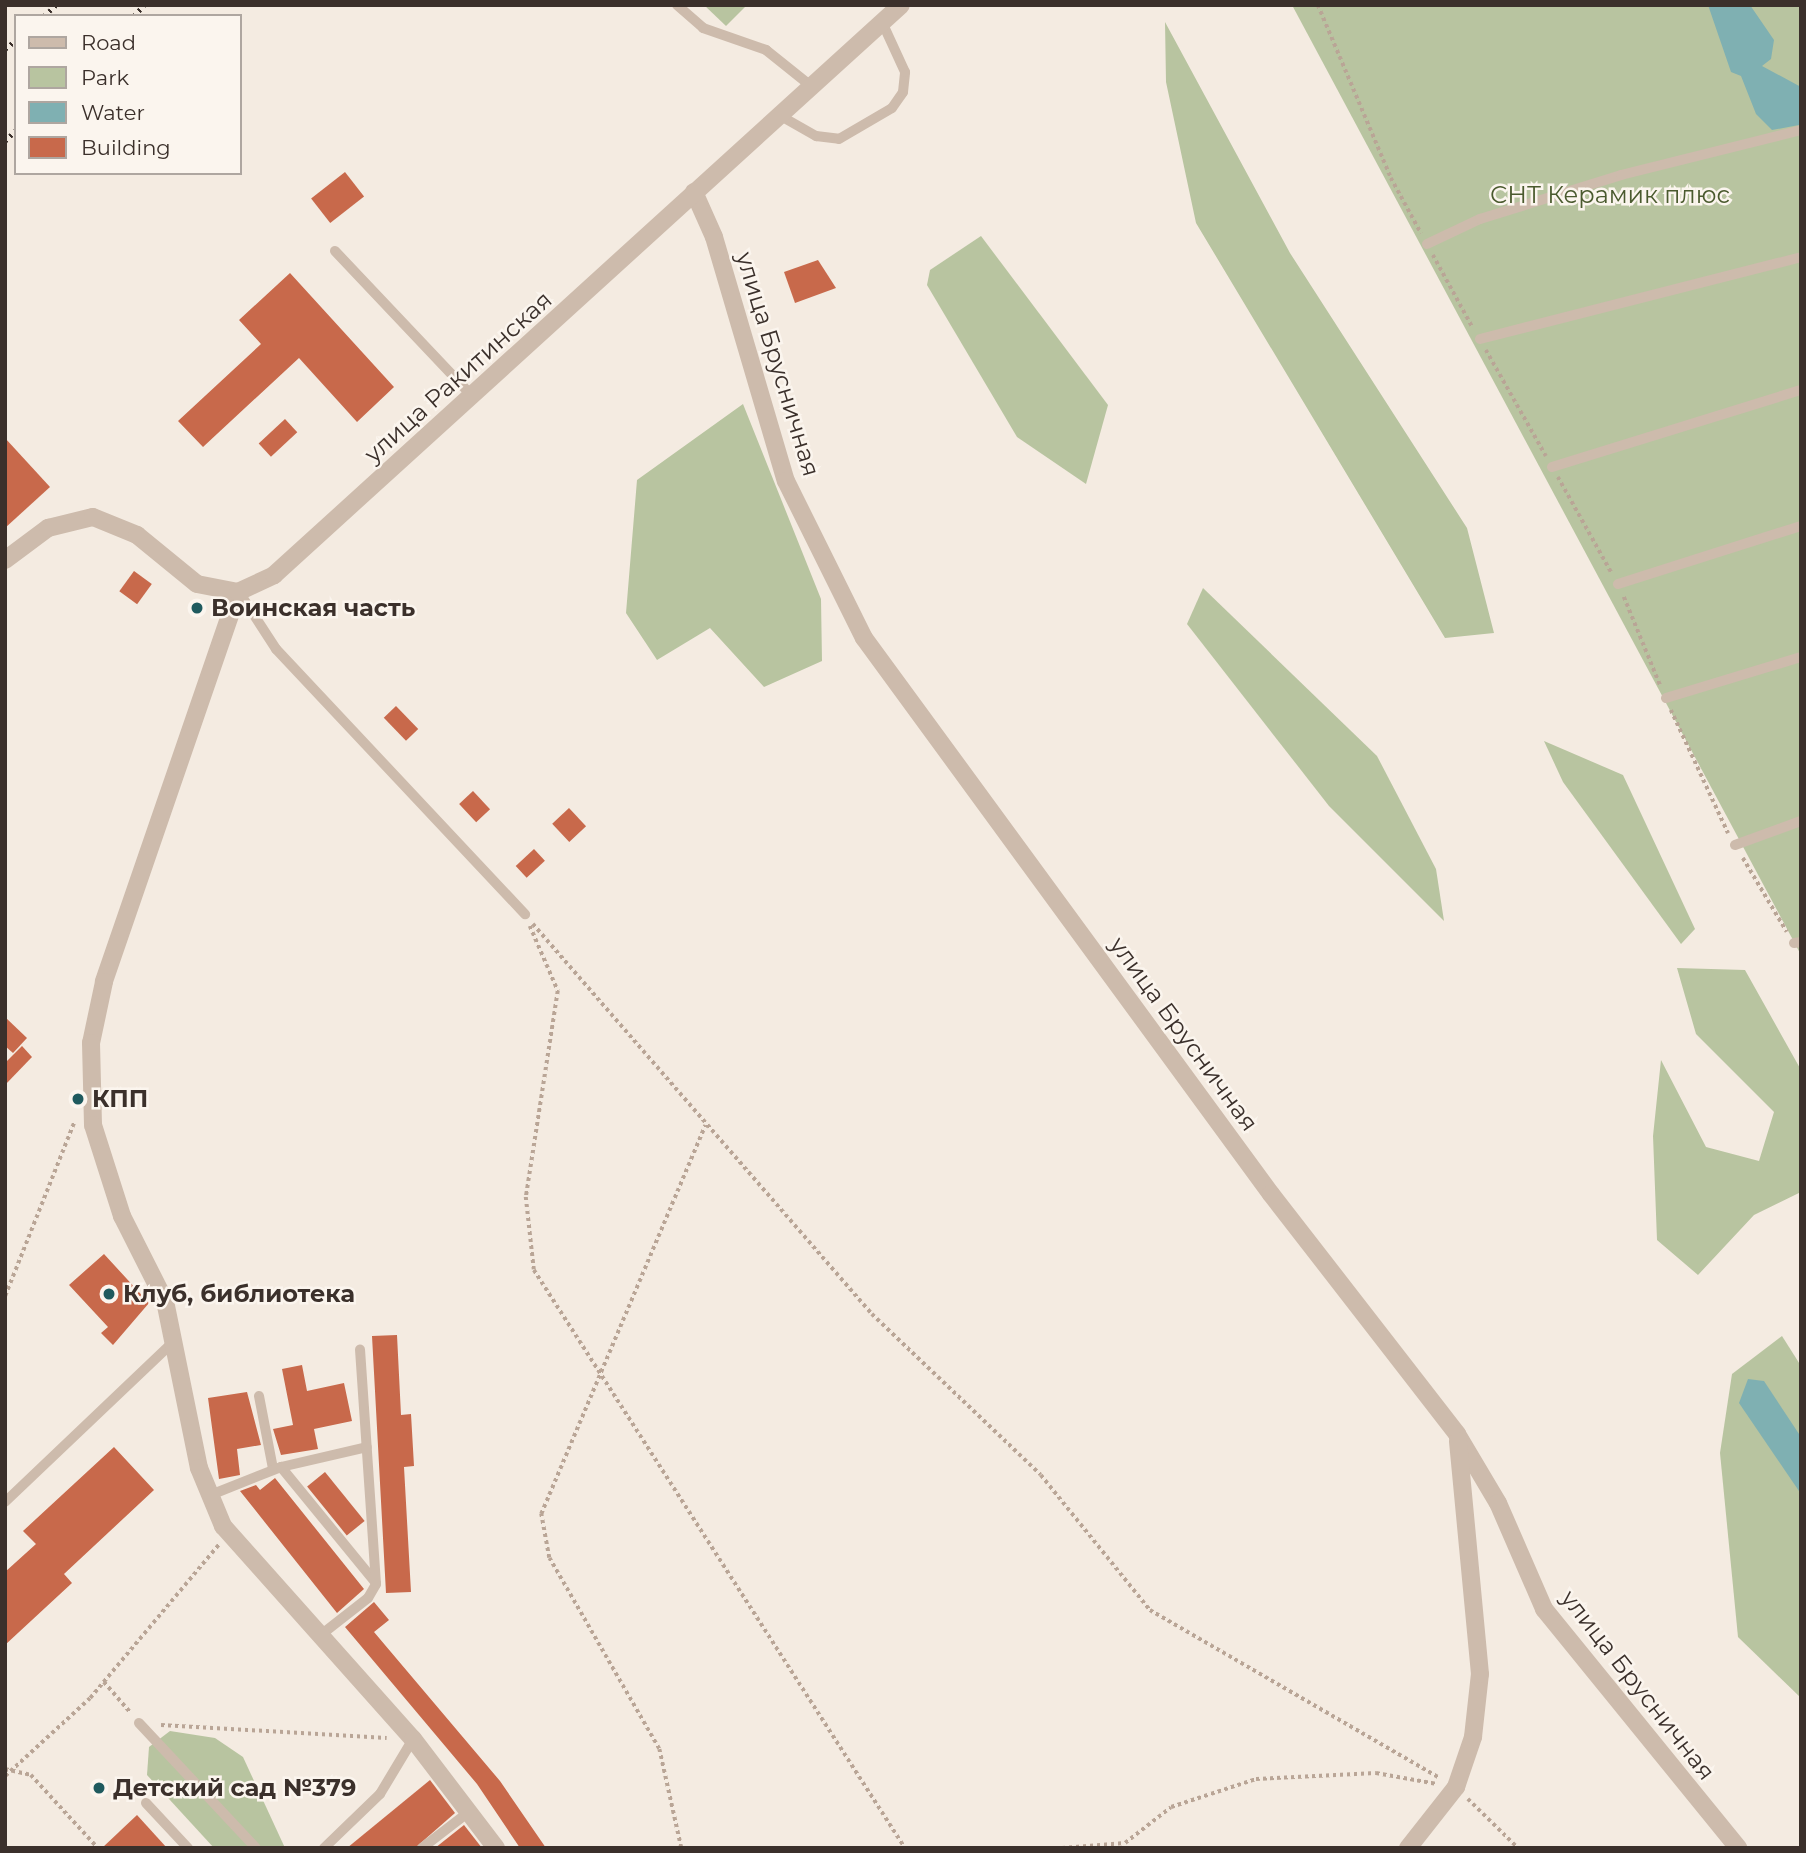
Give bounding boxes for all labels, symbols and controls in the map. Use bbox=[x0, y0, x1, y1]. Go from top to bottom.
legend bbox=[14, 14, 242, 175]
text: Road bbox=[81, 30, 136, 55]
text: Park bbox=[81, 65, 129, 90]
text: Water bbox=[81, 100, 145, 125]
text: Building bbox=[81, 135, 171, 160]
park label: СНТ Керамик плюс bbox=[1490, 181, 1730, 209]
street label: улица Брусничная bbox=[730, 248, 826, 480]
street label: улица Ракитинская bbox=[358, 285, 558, 469]
place label: Воинская часть bbox=[211, 594, 415, 622]
marker: Воинская часть bbox=[189, 600, 205, 616]
street label: улица Брусничная bbox=[1104, 931, 1264, 1137]
place label: КПП bbox=[92, 1085, 148, 1113]
marker: КПП bbox=[70, 1091, 86, 1107]
place label: Клуб, библиотека bbox=[123, 1280, 355, 1308]
marker: Клуб, библиотека bbox=[101, 1286, 117, 1302]
street label: улица Брусничная bbox=[1555, 1584, 1721, 1786]
place label: Детский сад №379 bbox=[113, 1774, 356, 1802]
marker: Детский сад №379 bbox=[91, 1780, 107, 1796]

